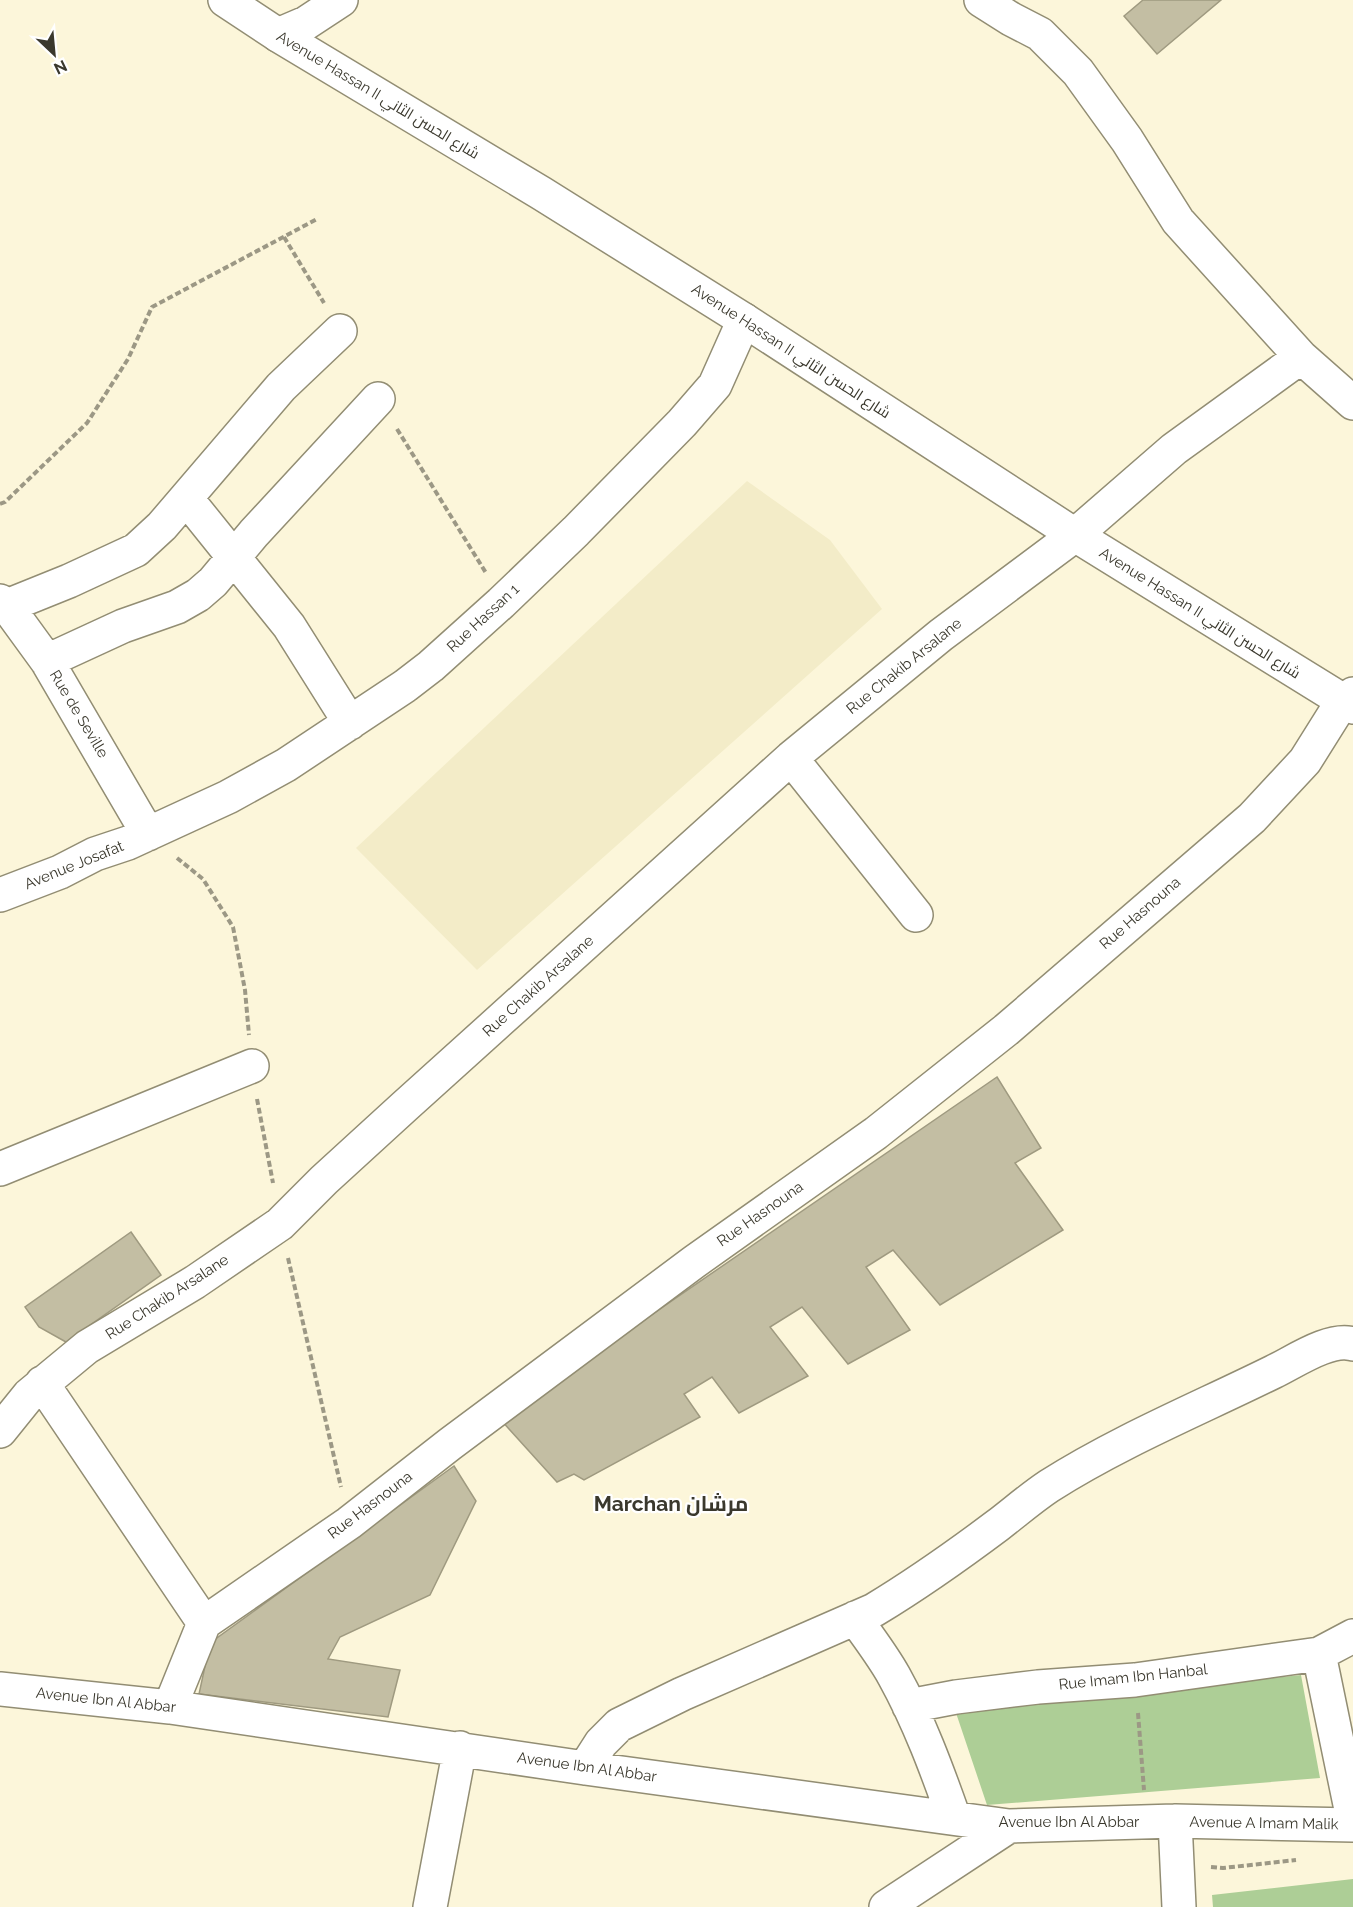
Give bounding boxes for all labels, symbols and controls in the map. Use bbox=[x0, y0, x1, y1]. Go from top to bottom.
north arrow bbox=[24, 24, 84, 84]
street label: Avenue Hassan II شارع الحسن الثاني bbox=[272, 27, 483, 165]
text: N bbox=[51, 56, 70, 78]
street label: Avenue Hassan II شارع الحسن الثاني bbox=[687, 280, 894, 425]
street label: Avenue Hassan II شارع الحسن الثاني bbox=[1095, 544, 1304, 685]
street label: Rue Hassan 1 bbox=[443, 580, 523, 656]
street label: Rue Chakib Arsalane bbox=[843, 614, 965, 718]
street label: Rue de Seville bbox=[46, 667, 112, 761]
street label: Avenue Josafat bbox=[22, 837, 126, 893]
street label: Rue Hasnouna bbox=[1096, 873, 1184, 953]
street label: Rue Chakib Arsalane bbox=[479, 931, 597, 1040]
street label: Rue Hasnouna bbox=[713, 1178, 807, 1250]
street label: Rue Chakib Arsalane bbox=[102, 1250, 232, 1343]
street label: Rue Hasnouna bbox=[324, 1467, 416, 1543]
district label: Marchan مرشان bbox=[594, 1491, 748, 1516]
street label: Rue Imam Ibn Hanbal bbox=[1058, 1660, 1209, 1694]
street label: Avenue Ibn Al Abbar bbox=[35, 1684, 178, 1716]
street label: Avenue Ibn Al Abbar bbox=[516, 1748, 659, 1786]
street label: Avenue Ibn Al Abbar bbox=[999, 1813, 1140, 1831]
street label: Avenue A Imam Malik bbox=[1189, 1813, 1339, 1833]

